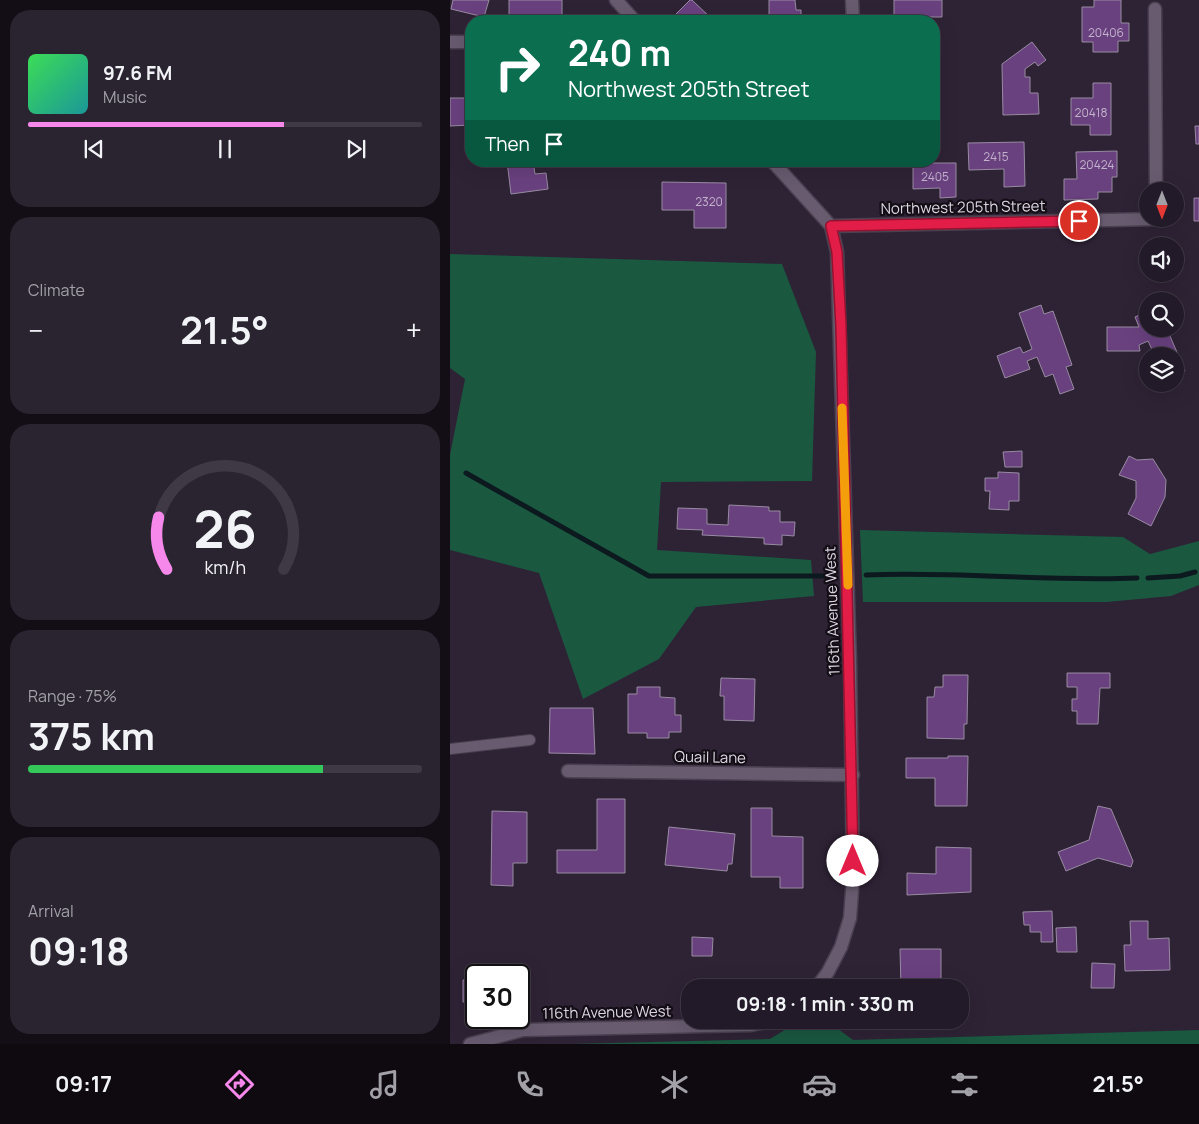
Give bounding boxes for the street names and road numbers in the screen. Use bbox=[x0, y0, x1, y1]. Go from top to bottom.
street label: Northwest 205th Street bbox=[880, 195, 1046, 219]
street label: 116th Avenue West bbox=[819, 546, 845, 676]
street label: Quail Lane bbox=[674, 746, 746, 768]
street label: 116th Avenue West bbox=[542, 1000, 672, 1024]

